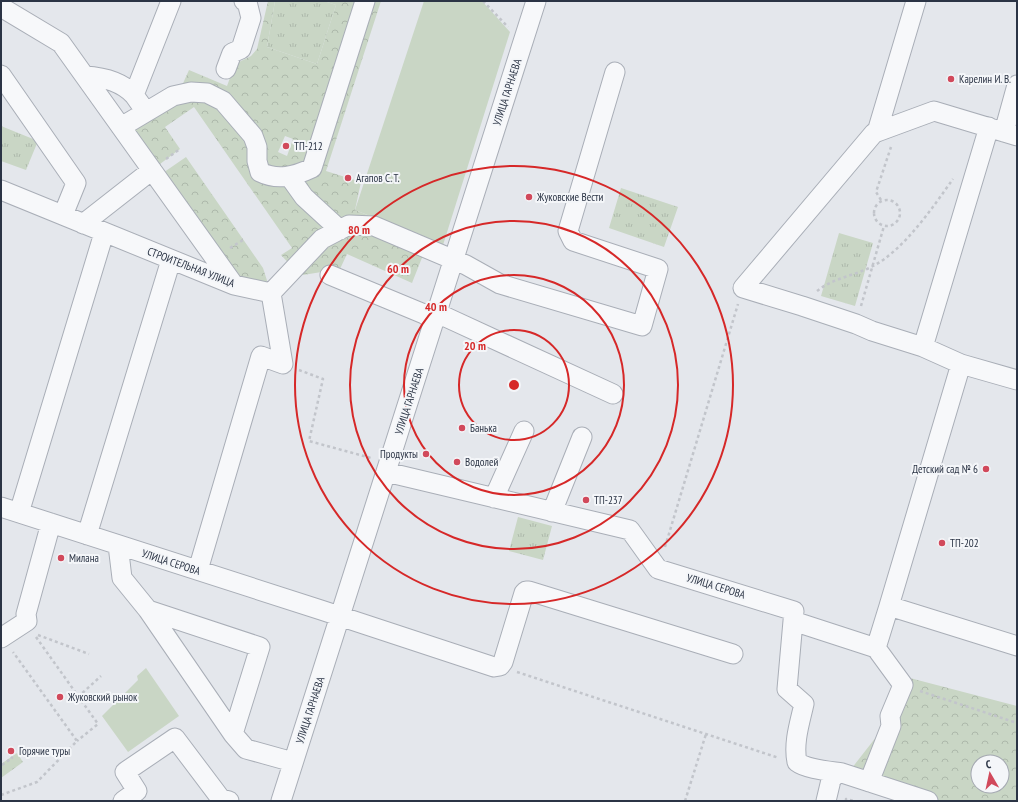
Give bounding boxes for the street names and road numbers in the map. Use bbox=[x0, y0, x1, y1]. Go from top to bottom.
street label: УЛИЦА ГАРНАЕВА bbox=[490, 56, 525, 127]
street label: СТРОИТЕЛЬНАЯ УЛИЦА bbox=[145, 244, 237, 290]
street label: УЛИЦА ГАРНАЕВА bbox=[392, 365, 427, 436]
street label: УЛИЦА СЕРОВА bbox=[140, 546, 203, 578]
street label: УЛИЦА СЕРОВА bbox=[685, 570, 748, 602]
street label: УЛИЦА ГАРНАЕВА bbox=[293, 674, 328, 745]

